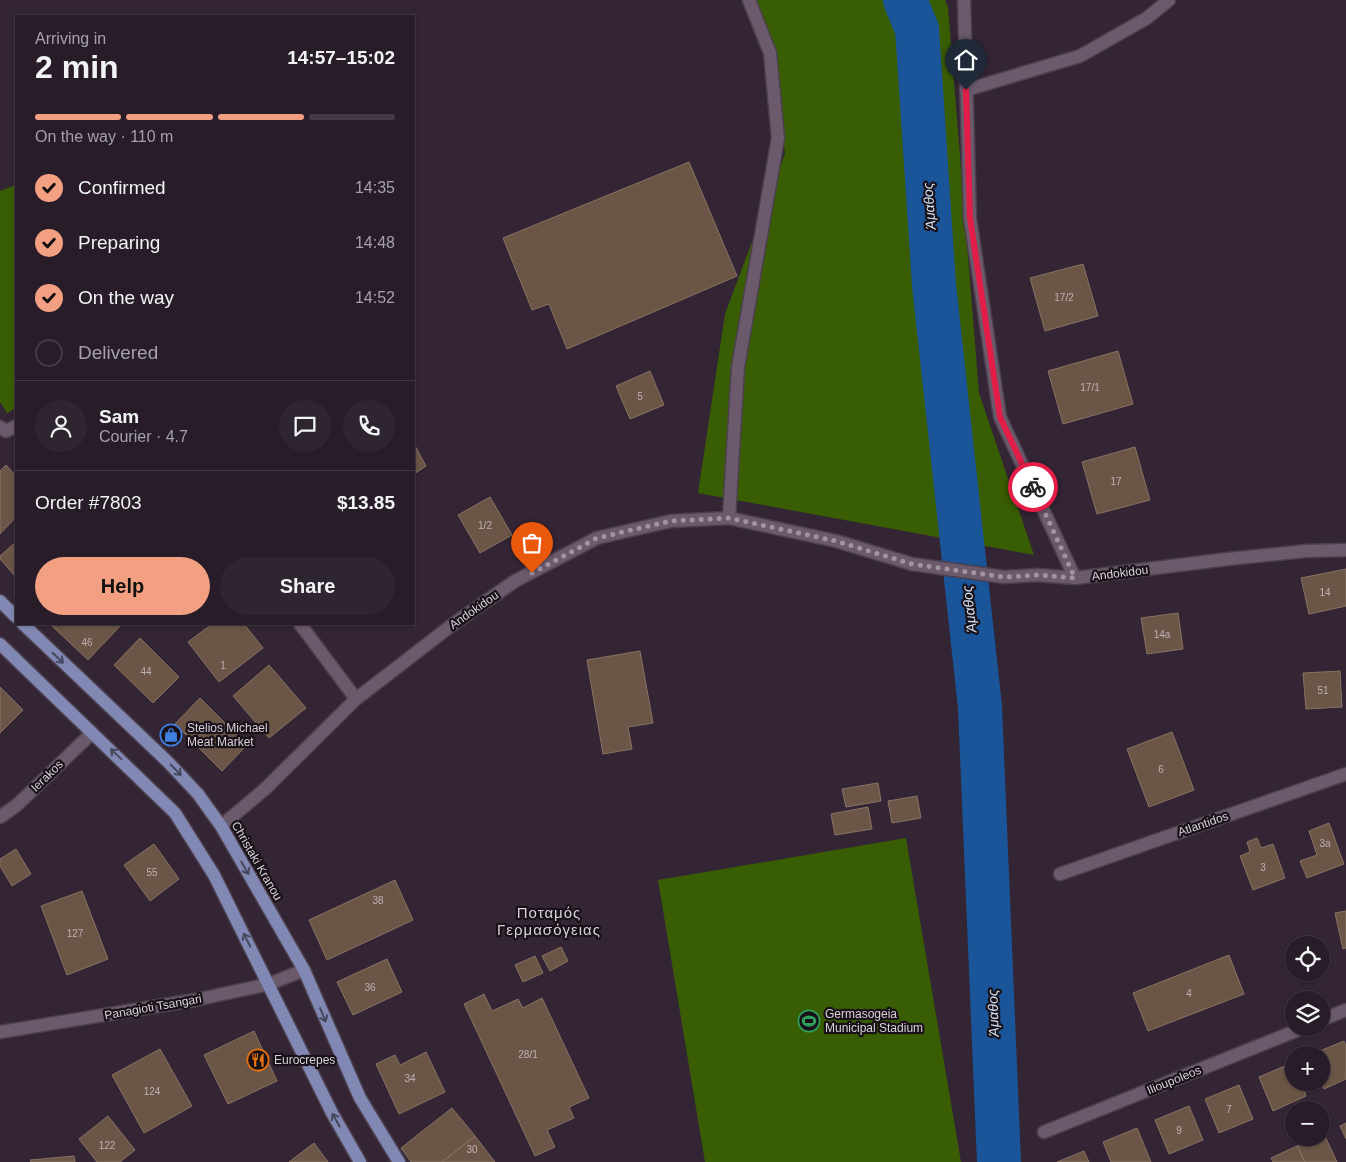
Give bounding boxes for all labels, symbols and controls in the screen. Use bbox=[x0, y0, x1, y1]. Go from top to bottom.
text: Arriving in bbox=[35, 30, 106, 47]
pin bbox=[945, 39, 987, 90]
icon: home bbox=[952, 46, 980, 74]
text: 14:57–15:02 bbox=[287, 47, 395, 68]
text: 2 min bbox=[35, 49, 119, 85]
text: On the way · 110 m bbox=[35, 128, 173, 145]
icon: check bbox=[35, 174, 63, 202]
text: Confirmed bbox=[78, 177, 166, 198]
text: 14:35 bbox=[355, 179, 395, 196]
water label: Άμαθος bbox=[919, 182, 939, 231]
icon: check bbox=[35, 229, 63, 257]
text: Preparing bbox=[78, 232, 160, 253]
text: 14:48 bbox=[355, 234, 395, 251]
icon: check bbox=[35, 284, 63, 312]
text: On the way bbox=[78, 287, 174, 308]
text: 14:52 bbox=[355, 289, 395, 306]
house number: 17/2 bbox=[1054, 292, 1074, 303]
text: Delivered bbox=[78, 342, 158, 363]
house number: 17/1 bbox=[1080, 382, 1100, 393]
house number: 5 bbox=[637, 391, 643, 402]
button: person bbox=[35, 400, 87, 452]
button: chat bbox=[279, 400, 331, 452]
button: phone bbox=[343, 400, 395, 452]
text: Sam bbox=[99, 406, 139, 427]
text: Courier · 4.7 bbox=[99, 428, 188, 445]
courier bbox=[1008, 462, 1058, 512]
icon: bike bbox=[1019, 473, 1047, 501]
house number: 17 bbox=[1110, 476, 1122, 487]
text: Order #7803 bbox=[35, 492, 142, 513]
text: $13.85 bbox=[337, 492, 395, 513]
house number: 1/2 bbox=[478, 520, 492, 531]
pin bbox=[511, 522, 553, 573]
icon: bag bbox=[518, 529, 546, 557]
button: Help bbox=[35, 557, 210, 615]
button: Share bbox=[220, 557, 395, 615]
street label: Andokidou bbox=[1091, 563, 1149, 583]
water label: Άμαθος bbox=[959, 585, 980, 634]
house number: 14 bbox=[1319, 587, 1331, 598]
street label: Andokidou bbox=[447, 588, 501, 632]
house number: 14a bbox=[1154, 629, 1171, 640]
house number: 46 bbox=[81, 637, 93, 648]
one-way arrow bbox=[52, 652, 65, 664]
house number: 1 bbox=[220, 660, 226, 671]
house number: 44 bbox=[140, 666, 152, 677]
house number: 51 bbox=[1317, 685, 1329, 696]
place label: Stelios Michael Meat Market bbox=[187, 721, 268, 749]
shop icon: Stelios Michael Meat Market bbox=[159, 723, 183, 747]
one-way arrow bbox=[109, 748, 122, 760]
street label: Ierakos bbox=[28, 757, 66, 795]
one-way arrow bbox=[170, 764, 182, 776]
house number: 6 bbox=[1158, 764, 1164, 775]
street label: Atlantidos bbox=[1176, 809, 1230, 839]
street label: Christaki Kranou bbox=[229, 819, 285, 903]
house number: 3a bbox=[1319, 838, 1331, 849]
one-way arrow bbox=[241, 860, 251, 874]
house number: 3 bbox=[1260, 862, 1266, 873]
house number: 55 bbox=[146, 867, 158, 878]
house number: 38 bbox=[372, 895, 384, 906]
district label: Ποταμός Γερμασόγειας bbox=[497, 904, 601, 938]
house number: 127 bbox=[67, 928, 84, 939]
one-way arrow bbox=[242, 933, 251, 948]
map controls bbox=[1285, 936, 1330, 1146]
button: locate bbox=[1285, 936, 1330, 981]
house number: 36 bbox=[364, 982, 376, 993]
house number: 4 bbox=[1186, 988, 1192, 999]
water label: Άμαθος bbox=[984, 989, 1002, 1038]
button: layers bbox=[1285, 991, 1330, 1036]
street label: Panagioti Tsangari bbox=[103, 992, 203, 1022]
one-way arrow bbox=[318, 1007, 328, 1022]
place label: Germasogeia Municipal Stadium bbox=[825, 1007, 923, 1035]
sports icon: Germasogeia Municipal Stadium bbox=[797, 1009, 821, 1033]
button: + bbox=[1285, 1046, 1330, 1091]
restaurant icon: Eurocrepes bbox=[246, 1048, 270, 1072]
house number: 28/1 bbox=[518, 1049, 538, 1060]
place label: Eurocrepes bbox=[274, 1053, 335, 1067]
street label: Ilioupoleos bbox=[1145, 1063, 1203, 1097]
house number: 34 bbox=[404, 1073, 416, 1084]
house number: 124 bbox=[144, 1086, 161, 1097]
button: − bbox=[1285, 1101, 1330, 1146]
house number: 7 bbox=[1226, 1104, 1232, 1115]
one-way arrow bbox=[330, 1113, 340, 1128]
house number: 9 bbox=[1176, 1125, 1182, 1136]
house number: 122 bbox=[99, 1140, 116, 1151]
house number: 30 bbox=[466, 1144, 478, 1155]

